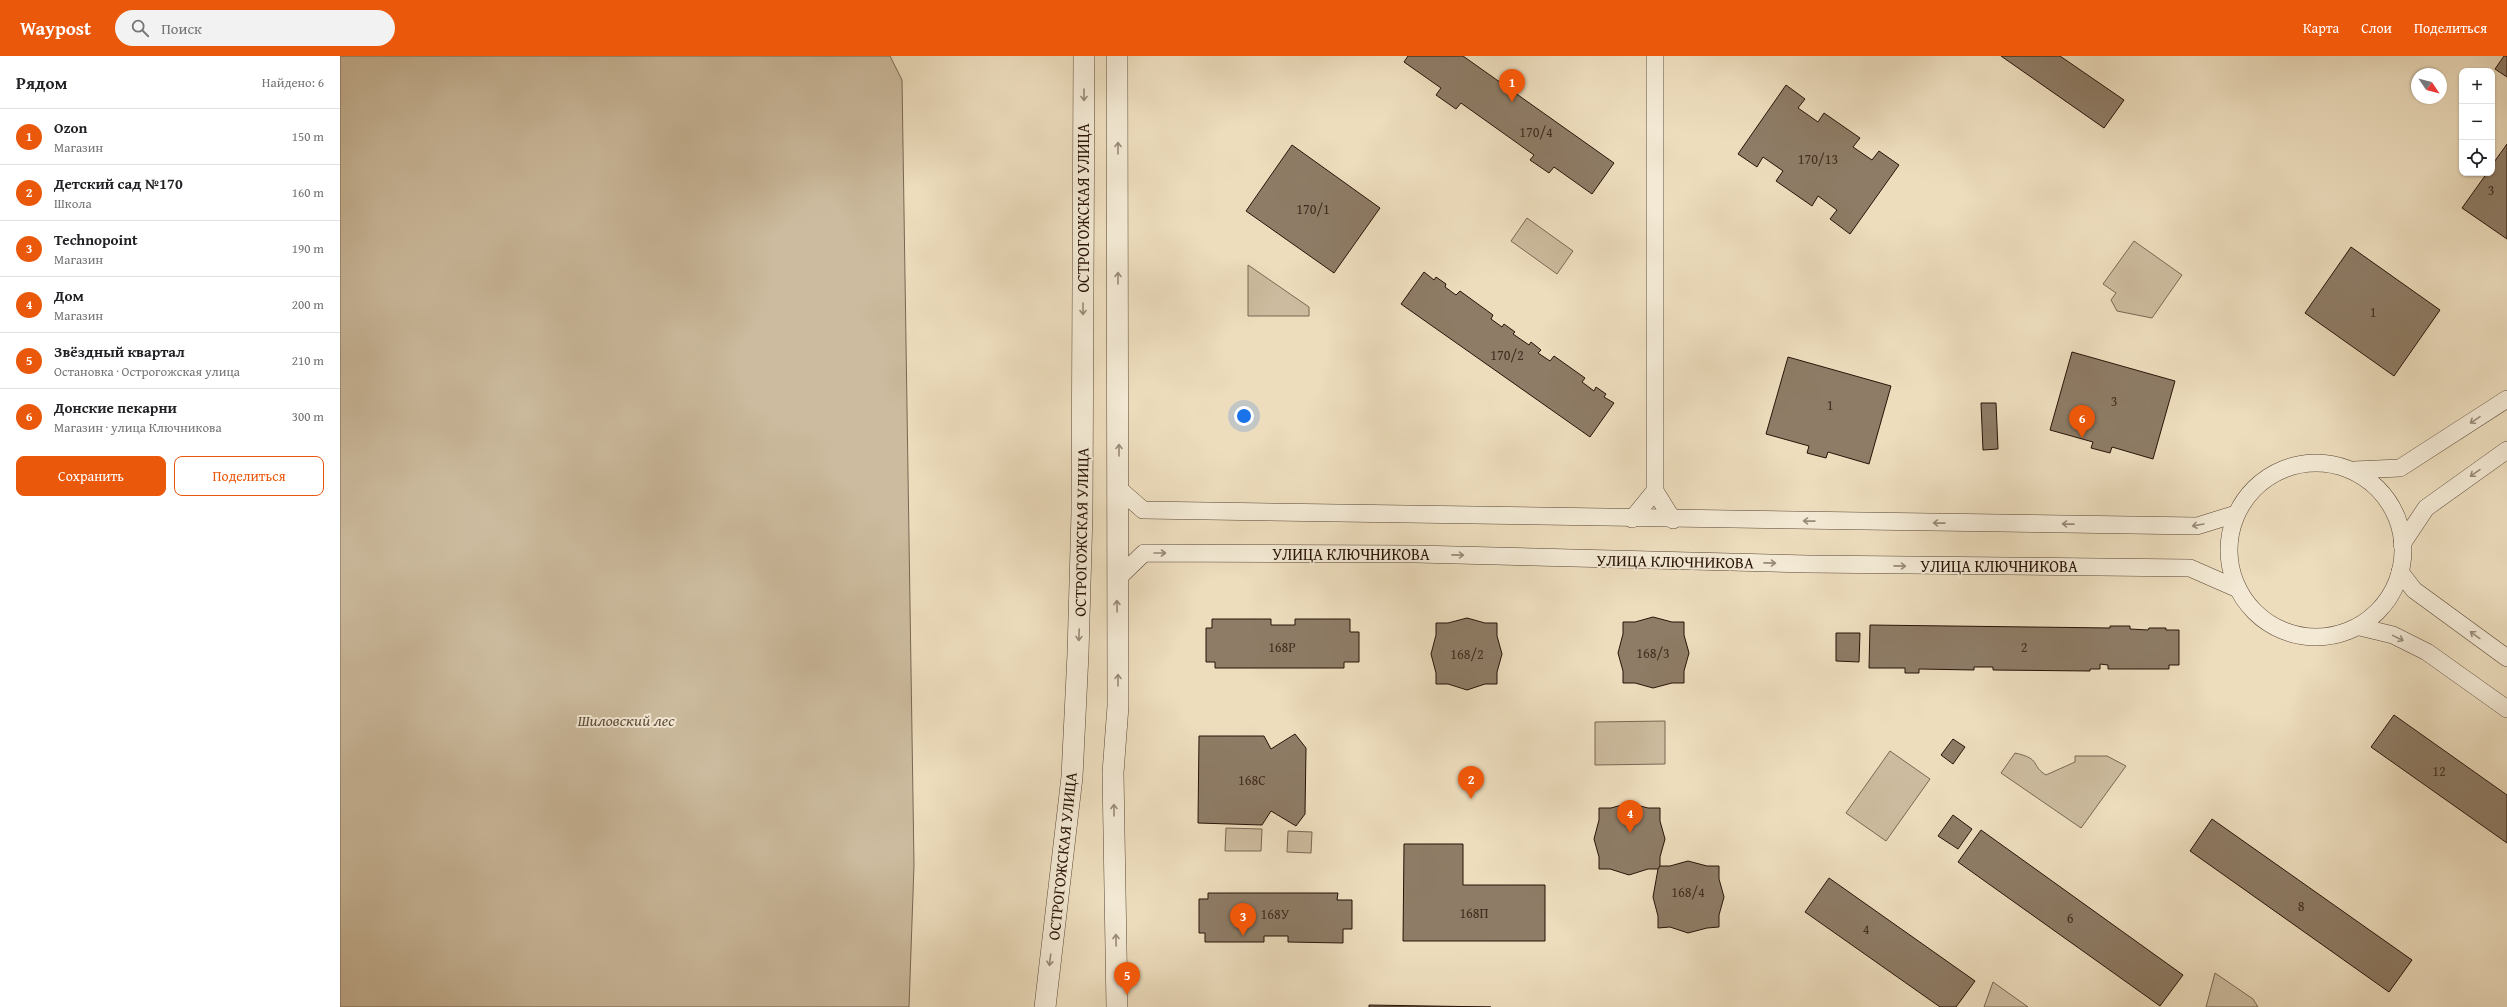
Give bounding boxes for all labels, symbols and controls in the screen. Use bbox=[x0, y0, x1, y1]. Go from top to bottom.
search box bbox=[115, 10, 395, 46]
text: Waypost bbox=[20, 14, 91, 42]
icon: search bbox=[129, 17, 151, 39]
text: Поиск bbox=[161, 18, 202, 39]
text: Карта bbox=[2303, 18, 2339, 38]
text: Слои bbox=[2361, 18, 2392, 38]
text: Поделиться bbox=[2414, 18, 2487, 38]
north arrow bbox=[2411, 68, 2447, 104]
map controls bbox=[2459, 68, 2495, 176]
button: + bbox=[2459, 68, 2495, 104]
pin: 1 bbox=[1499, 69, 1525, 102]
text: Рядом bbox=[16, 70, 67, 95]
text: Найдено: 6 bbox=[262, 73, 324, 92]
one-way arrow bbox=[1080, 88, 1088, 101]
button: − bbox=[2459, 104, 2495, 140]
text: Ozon bbox=[54, 117, 87, 138]
house number: 170/4 bbox=[1519, 122, 1553, 142]
street label: ОСТРОГОЖСКАЯ УЛИЦА bbox=[1071, 123, 1095, 293]
text: 1 bbox=[26, 127, 32, 146]
text: 150 m bbox=[292, 127, 324, 146]
text: Магазин bbox=[54, 138, 103, 157]
button: locate bbox=[2459, 140, 2495, 176]
one-way arrow bbox=[1114, 142, 1121, 155]
house number: 170/13 bbox=[1798, 149, 1838, 169]
text: Детский сад №170 bbox=[54, 173, 183, 194]
house number: 3 bbox=[2488, 180, 2494, 200]
text: 2 bbox=[26, 183, 32, 202]
text: 160 m bbox=[292, 183, 324, 202]
text: Школа bbox=[54, 194, 92, 213]
house number: 170/1 bbox=[1296, 199, 1330, 219]
text: Technopoint bbox=[54, 229, 138, 250]
text: 3 bbox=[26, 239, 32, 258]
text: 190 m bbox=[292, 239, 324, 258]
text: Магазин bbox=[54, 250, 103, 269]
one-way arrow bbox=[1114, 272, 1122, 285]
text: Дом bbox=[54, 285, 84, 306]
text: 4 bbox=[26, 295, 32, 314]
text: 200 m bbox=[292, 295, 324, 314]
one-way arrow bbox=[1079, 302, 1087, 315]
house number: 1 bbox=[2370, 302, 2376, 322]
text: Магазин bbox=[54, 306, 103, 325]
text: Звёздный квартал bbox=[54, 341, 185, 362]
house number: 170/2 bbox=[1490, 345, 1524, 365]
text: 5 bbox=[26, 351, 32, 370]
text: 210 m bbox=[292, 351, 324, 370]
text: Остановка · Острогожская улица bbox=[54, 362, 240, 381]
house number: 3 bbox=[2111, 391, 2117, 411]
house number: 1 bbox=[1827, 395, 1833, 415]
text: Донские пекарни bbox=[54, 397, 177, 418]
pin: 6 bbox=[2069, 405, 2095, 438]
your location bbox=[1234, 406, 1254, 426]
text: 6 bbox=[26, 407, 32, 426]
text: 300 m bbox=[292, 407, 324, 426]
one-way arrow bbox=[2469, 416, 2480, 424]
text: Магазин · улица Ключникова bbox=[54, 418, 222, 437]
one-way arrow bbox=[1115, 444, 1123, 457]
street label: ОСТРОГОЖСКАЯ УЛИЦА bbox=[1068, 447, 1094, 617]
button: Сохранить bbox=[16, 456, 166, 496]
button: Поделиться bbox=[174, 456, 324, 496]
one-way arrow bbox=[2470, 469, 2481, 477]
one-way arrow bbox=[1803, 517, 1816, 525]
one-way arrow bbox=[1933, 519, 1946, 527]
one-way arrow bbox=[2062, 520, 2075, 528]
one-way arrow bbox=[2192, 521, 2205, 529]
street label: УЛИЦА КЛЮЧНИКОВА bbox=[1272, 542, 1430, 566]
street label: УЛИЦА КЛЮЧНИКОВА bbox=[1596, 548, 1754, 574]
one-way arrow bbox=[1153, 549, 1166, 557]
one-way arrow bbox=[1451, 551, 1464, 559]
street label: УЛИЦА КЛЮЧНИКОВА bbox=[1920, 554, 2078, 578]
one-way arrow bbox=[1763, 559, 1776, 567]
one-way arrow bbox=[1893, 562, 1906, 570]
one-way arrow bbox=[1113, 600, 1121, 613]
one-way arrow bbox=[1075, 628, 1083, 641]
one-way arrow bbox=[2470, 631, 2481, 639]
one-way arrow bbox=[2391, 635, 2403, 642]
house number: 168Р bbox=[1268, 637, 1296, 657]
house number: 2 bbox=[2021, 637, 2027, 657]
house number: 168/3 bbox=[1636, 643, 1670, 663]
house number: 168/2 bbox=[1450, 644, 1484, 664]
one-way arrow bbox=[1114, 674, 1122, 687]
park label: Шиловский лес bbox=[577, 708, 675, 732]
house number: 12 bbox=[2432, 761, 2446, 781]
pin: 2 bbox=[1458, 766, 1484, 799]
street label: ОСТРОГОЖСКАЯ УЛИЦА bbox=[1041, 770, 1083, 941]
house number: 168С bbox=[1238, 770, 1266, 790]
pin: 4 bbox=[1617, 800, 1643, 833]
one-way arrow bbox=[1110, 804, 1118, 817]
house number: 168/4 bbox=[1671, 882, 1705, 902]
house number: 8 bbox=[2298, 896, 2305, 916]
pin: 3 bbox=[1230, 903, 1256, 936]
house number: 168П bbox=[1459, 903, 1489, 923]
house number: 168У bbox=[1261, 904, 1290, 924]
house number: 6 bbox=[2067, 908, 2074, 928]
house number: 4 bbox=[1863, 919, 1870, 939]
one-way arrow bbox=[1112, 934, 1120, 947]
one-way arrow bbox=[1047, 953, 1054, 966]
pin: 5 bbox=[1114, 962, 1140, 995]

